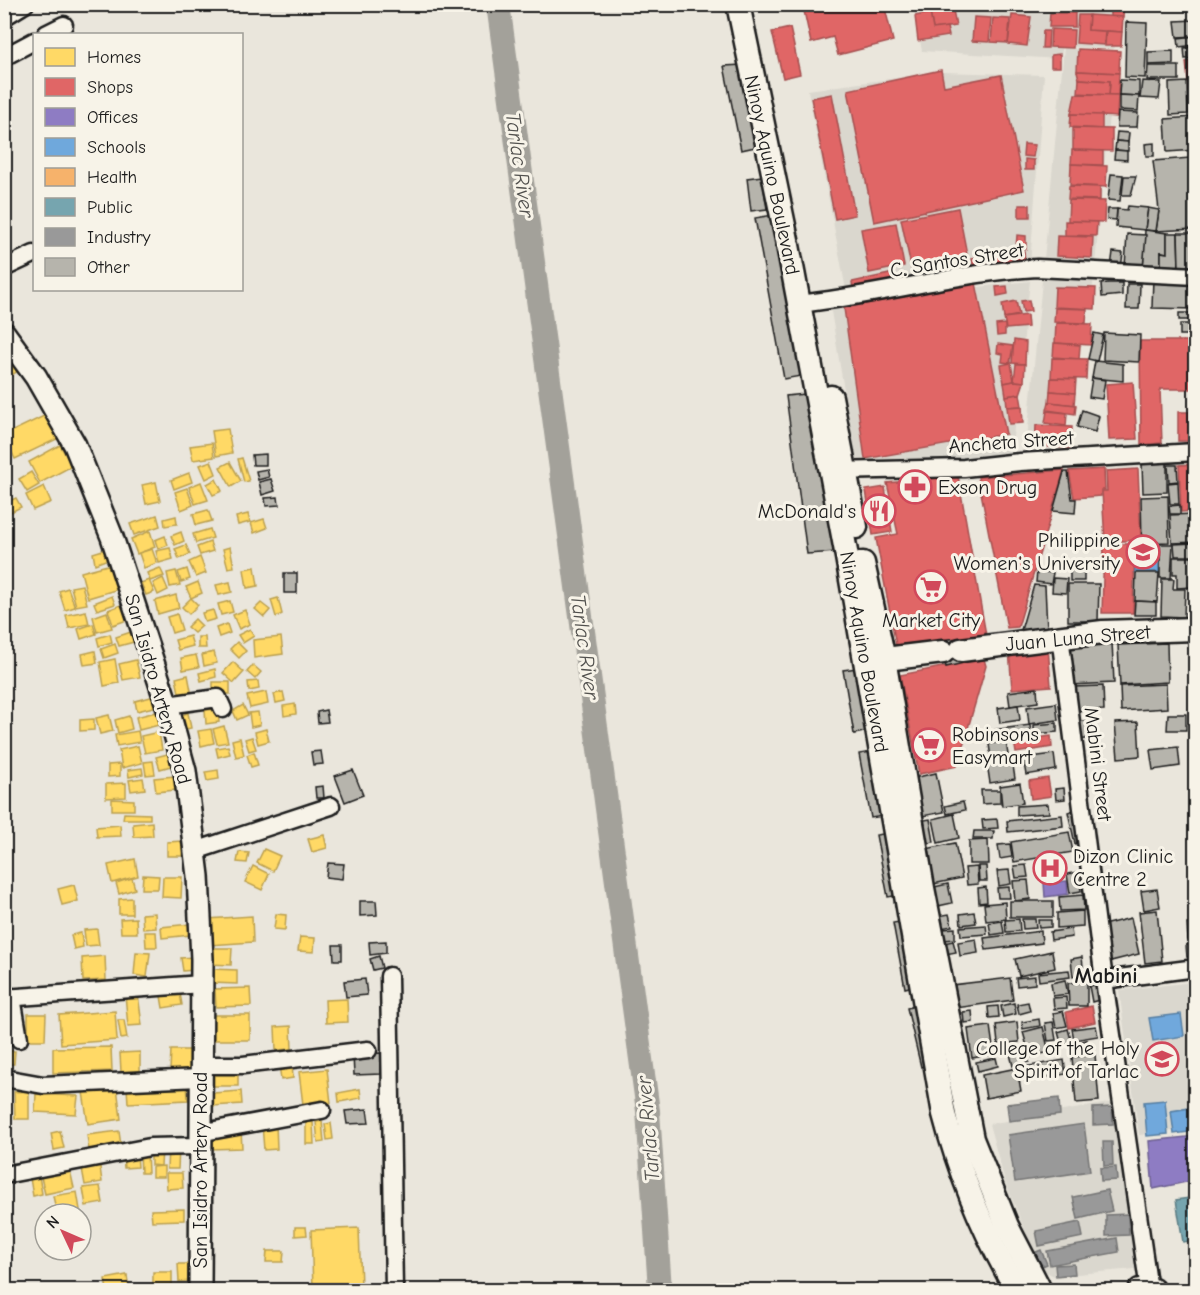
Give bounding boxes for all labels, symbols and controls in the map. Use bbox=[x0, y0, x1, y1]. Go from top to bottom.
legend bbox=[33, 33, 243, 291]
text: Homes bbox=[87, 47, 141, 68]
street label: Ninoy Aquino Boulevard bbox=[740, 73, 804, 277]
text: Shops bbox=[87, 77, 133, 98]
text: Offices bbox=[87, 107, 138, 128]
water label: Tarlac River bbox=[501, 111, 539, 221]
text: Schools bbox=[87, 137, 146, 158]
text: Health bbox=[87, 167, 137, 188]
text: Public bbox=[87, 197, 133, 218]
text: Industry bbox=[87, 227, 152, 248]
street label: C. Santos Street bbox=[888, 238, 1027, 282]
text: Other bbox=[87, 257, 130, 278]
street label: Ancheta Street bbox=[948, 426, 1076, 458]
pharmacy icon: Exson Drug bbox=[897, 469, 933, 505]
place label: Exson Drug bbox=[938, 476, 1037, 499]
restaurant icon: McDonald's bbox=[861, 493, 897, 529]
place label: McDonald's bbox=[758, 500, 856, 523]
place label: Philippine Women's University bbox=[953, 529, 1120, 575]
school or university icon: Philippine Women's University bbox=[1125, 534, 1161, 570]
street label: Ninoy Aquino Boulevard bbox=[835, 550, 893, 754]
supermarket icon: Market City bbox=[913, 569, 949, 605]
street label: San Isidro Artery Road bbox=[120, 591, 196, 787]
water label: Tarlac River bbox=[566, 593, 604, 703]
place label: Market City bbox=[882, 609, 980, 632]
street label: Juan Luna Street bbox=[1005, 620, 1153, 656]
street label: Mabini Street bbox=[1080, 706, 1117, 824]
place label: Robinsons Easymart bbox=[952, 723, 1039, 769]
supermarket icon: Robinsons Easymart bbox=[911, 727, 947, 763]
place label: Dizon Clinic Centre 2 bbox=[1073, 845, 1173, 891]
hospital icon: Dizon Clinic Centre 2 bbox=[1032, 850, 1068, 886]
district label: Mabini bbox=[1074, 963, 1138, 989]
place label: College of the Holy Spirit of Tarlac bbox=[976, 1037, 1139, 1083]
school or university icon: College of the Holy Spirit of Tarlac bbox=[1144, 1041, 1180, 1077]
street label: San Isidro Artery Road bbox=[189, 1072, 212, 1268]
water label: Tarlac River bbox=[631, 1074, 665, 1183]
north arrow bbox=[33, 1202, 93, 1262]
text: N bbox=[43, 1212, 63, 1232]

